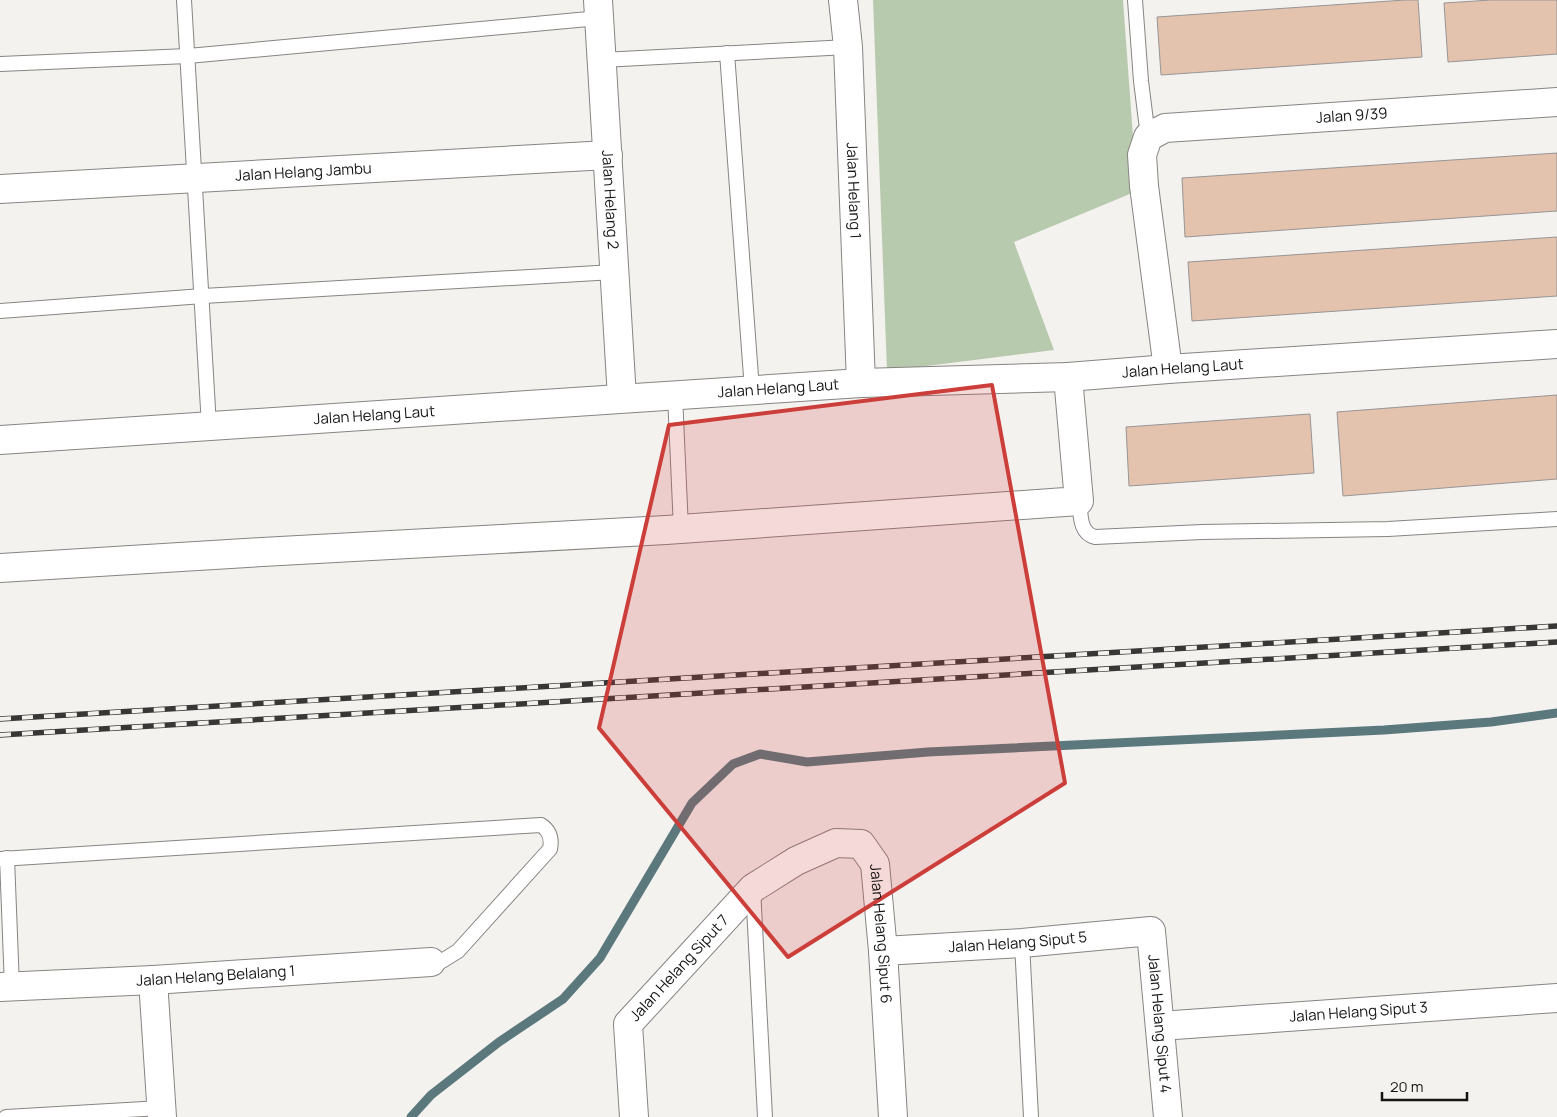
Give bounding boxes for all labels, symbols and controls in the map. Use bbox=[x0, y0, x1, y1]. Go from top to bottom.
street label: Jalan 9/39 bbox=[1315, 102, 1388, 128]
street label: Jalan Helang 1 bbox=[842, 142, 866, 239]
street label: Jalan Helang 2 bbox=[597, 149, 624, 250]
street label: Jalan Helang Jambu bbox=[235, 157, 372, 186]
street label: Jalan Helang Laut bbox=[1121, 353, 1244, 383]
street label: Jalan Helang Laut bbox=[717, 373, 840, 402]
street label: Jalan Helang Laut bbox=[313, 400, 436, 429]
street label: Jalan Helang Siput 6 bbox=[865, 863, 897, 1004]
street label: Jalan Helang Siput 7 bbox=[625, 910, 733, 1026]
street label: Jalan Helang Siput 5 bbox=[948, 926, 1088, 957]
street label: Jalan Helang Siput 4 bbox=[1143, 953, 1177, 1094]
street label: Jalan Helang Belalang 1 bbox=[136, 960, 296, 991]
street label: Jalan Helang Siput 3 bbox=[1289, 996, 1428, 1027]
scale bar bbox=[1382, 1070, 1467, 1102]
text: 20 m bbox=[1390, 1076, 1423, 1097]

